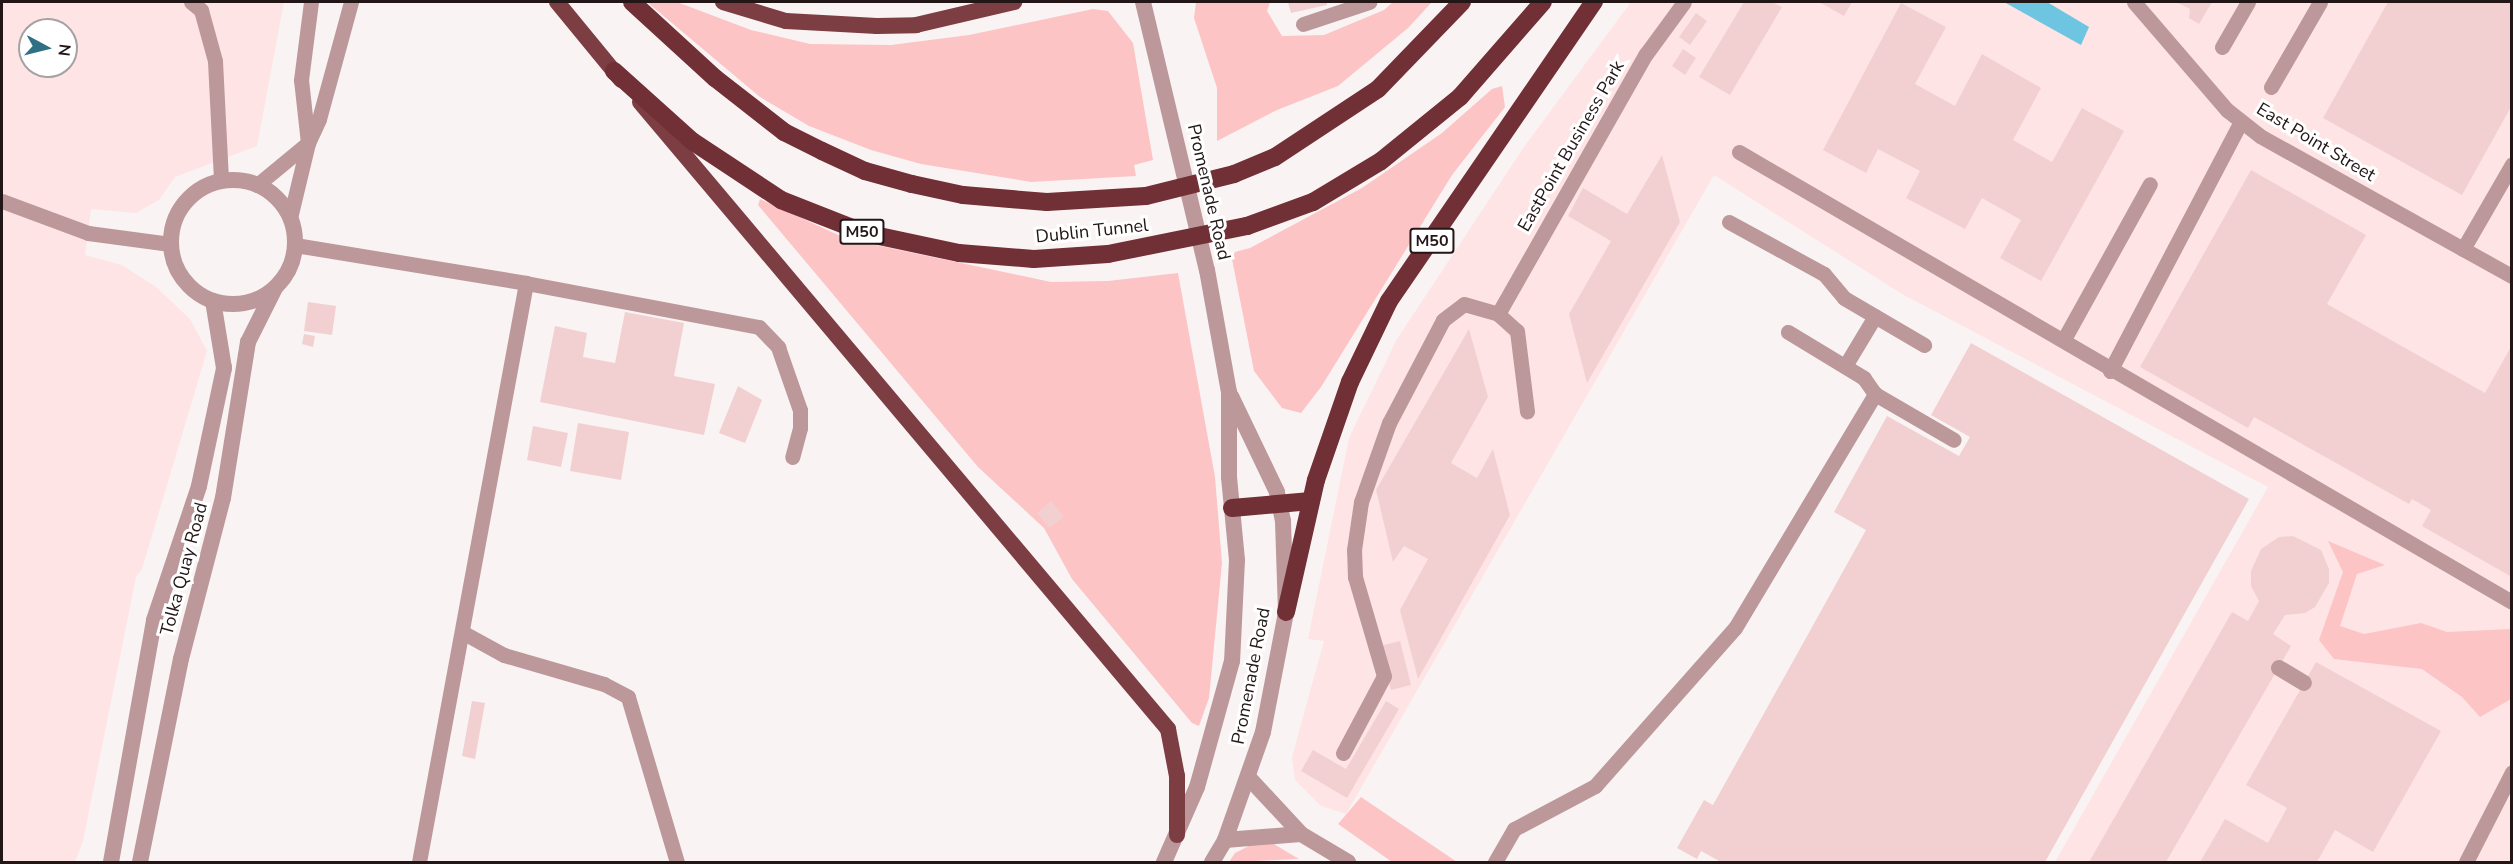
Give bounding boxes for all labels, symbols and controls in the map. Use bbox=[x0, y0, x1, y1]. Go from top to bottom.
north arrow bbox=[18, 18, 78, 78]
text: N bbox=[52, 43, 76, 57]
street label: EastPoint Business Park bbox=[1513, 57, 1629, 235]
street label: East Point Street bbox=[2253, 98, 2379, 186]
street label: Promenade Road bbox=[1183, 122, 1235, 262]
street label: Dublin Tunnel bbox=[1035, 214, 1149, 248]
road number: M50 bbox=[838, 219, 886, 245]
road number: M50 bbox=[1408, 228, 1456, 254]
street label: Tolka Quay Road bbox=[156, 500, 212, 638]
street label: Promenade Road bbox=[1227, 606, 1275, 746]

